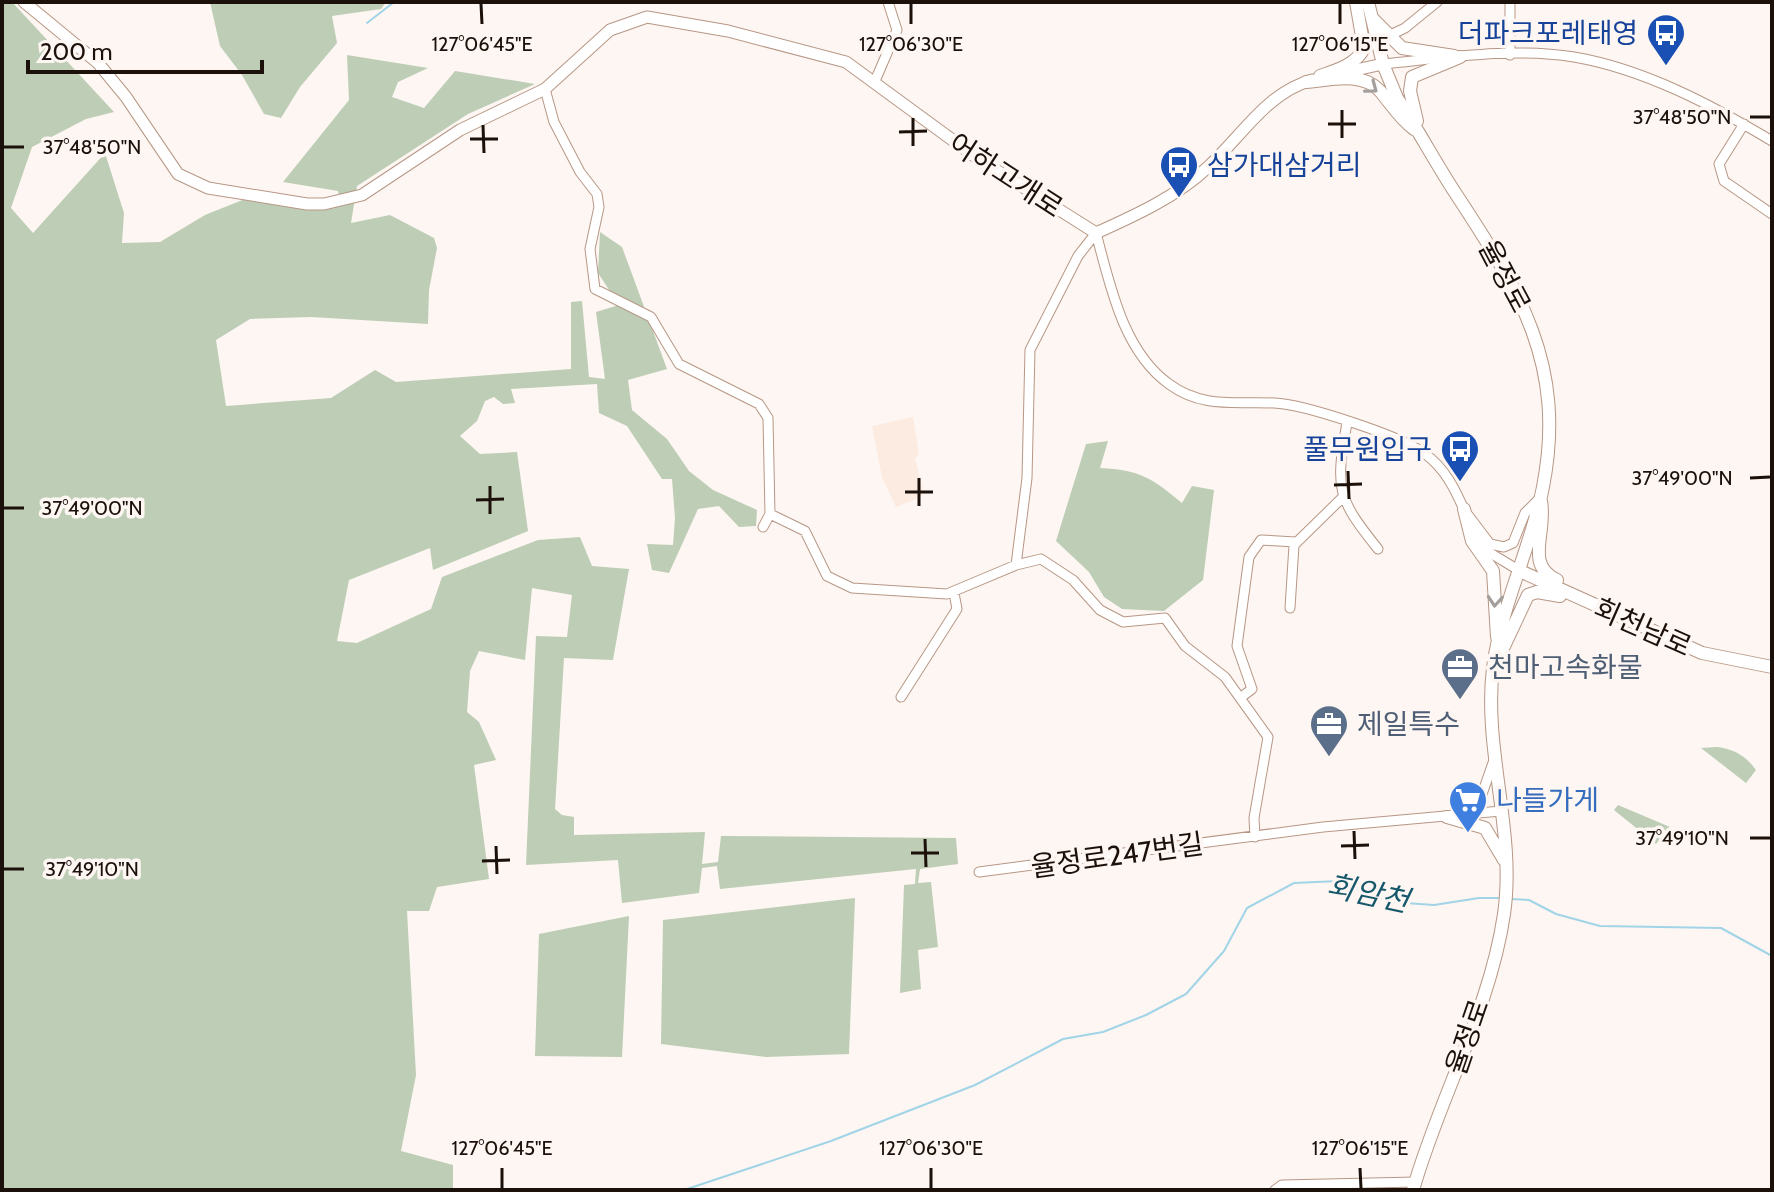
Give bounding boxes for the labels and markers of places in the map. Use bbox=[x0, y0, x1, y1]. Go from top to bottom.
bus stop icon: 더파크포레태영 bbox=[1645, 12, 1687, 67]
place label: 더파크포레태영 bbox=[1458, 16, 1638, 50]
bus stop icon: 삼가대삼거리 bbox=[1158, 144, 1200, 199]
place label: 삼가대삼거리 bbox=[1207, 148, 1362, 182]
bus stop icon: 풀무원입구 bbox=[1439, 428, 1481, 483]
place label: 풀무원입구 bbox=[1303, 432, 1432, 466]
office icon: 천마고속화물 bbox=[1439, 646, 1481, 701]
place label: 천마고속화물 bbox=[1488, 650, 1643, 684]
office icon: 제일특수 bbox=[1308, 703, 1350, 758]
place label: 제일특수 bbox=[1357, 707, 1460, 741]
supermarket icon: 나들가게 bbox=[1447, 779, 1489, 834]
place label: 나들가게 bbox=[1496, 783, 1599, 817]

